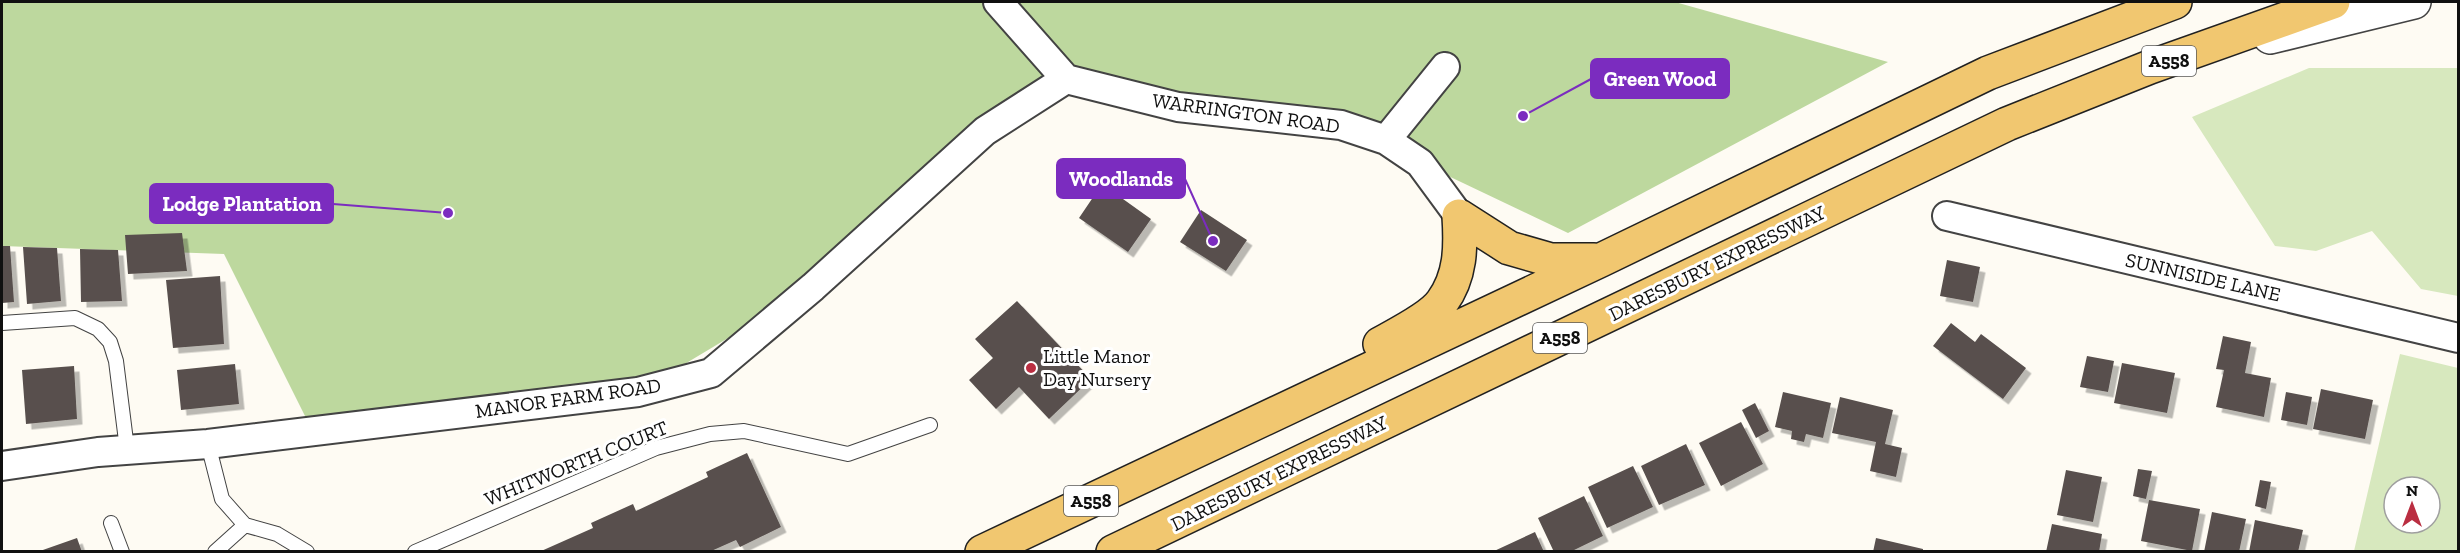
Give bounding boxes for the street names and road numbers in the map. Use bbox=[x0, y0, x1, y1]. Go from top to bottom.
road number: A558 bbox=[2142, 46, 2196, 76]
street label: WARRINGTON ROAD bbox=[1151, 88, 1341, 138]
street label: DARESBURY EXPRESSWAY bbox=[1605, 200, 1830, 326]
street label: SUNNISIDE LANE bbox=[2123, 247, 2283, 307]
road number: A558 bbox=[1533, 323, 1587, 353]
street label: MANOR FARM ROAD bbox=[474, 373, 662, 423]
street label: DARESBURY EXPRESSWAY bbox=[1167, 410, 1392, 536]
street label: WHITWORTH COURT bbox=[481, 415, 671, 511]
road number: A558 bbox=[1064, 486, 1118, 516]

